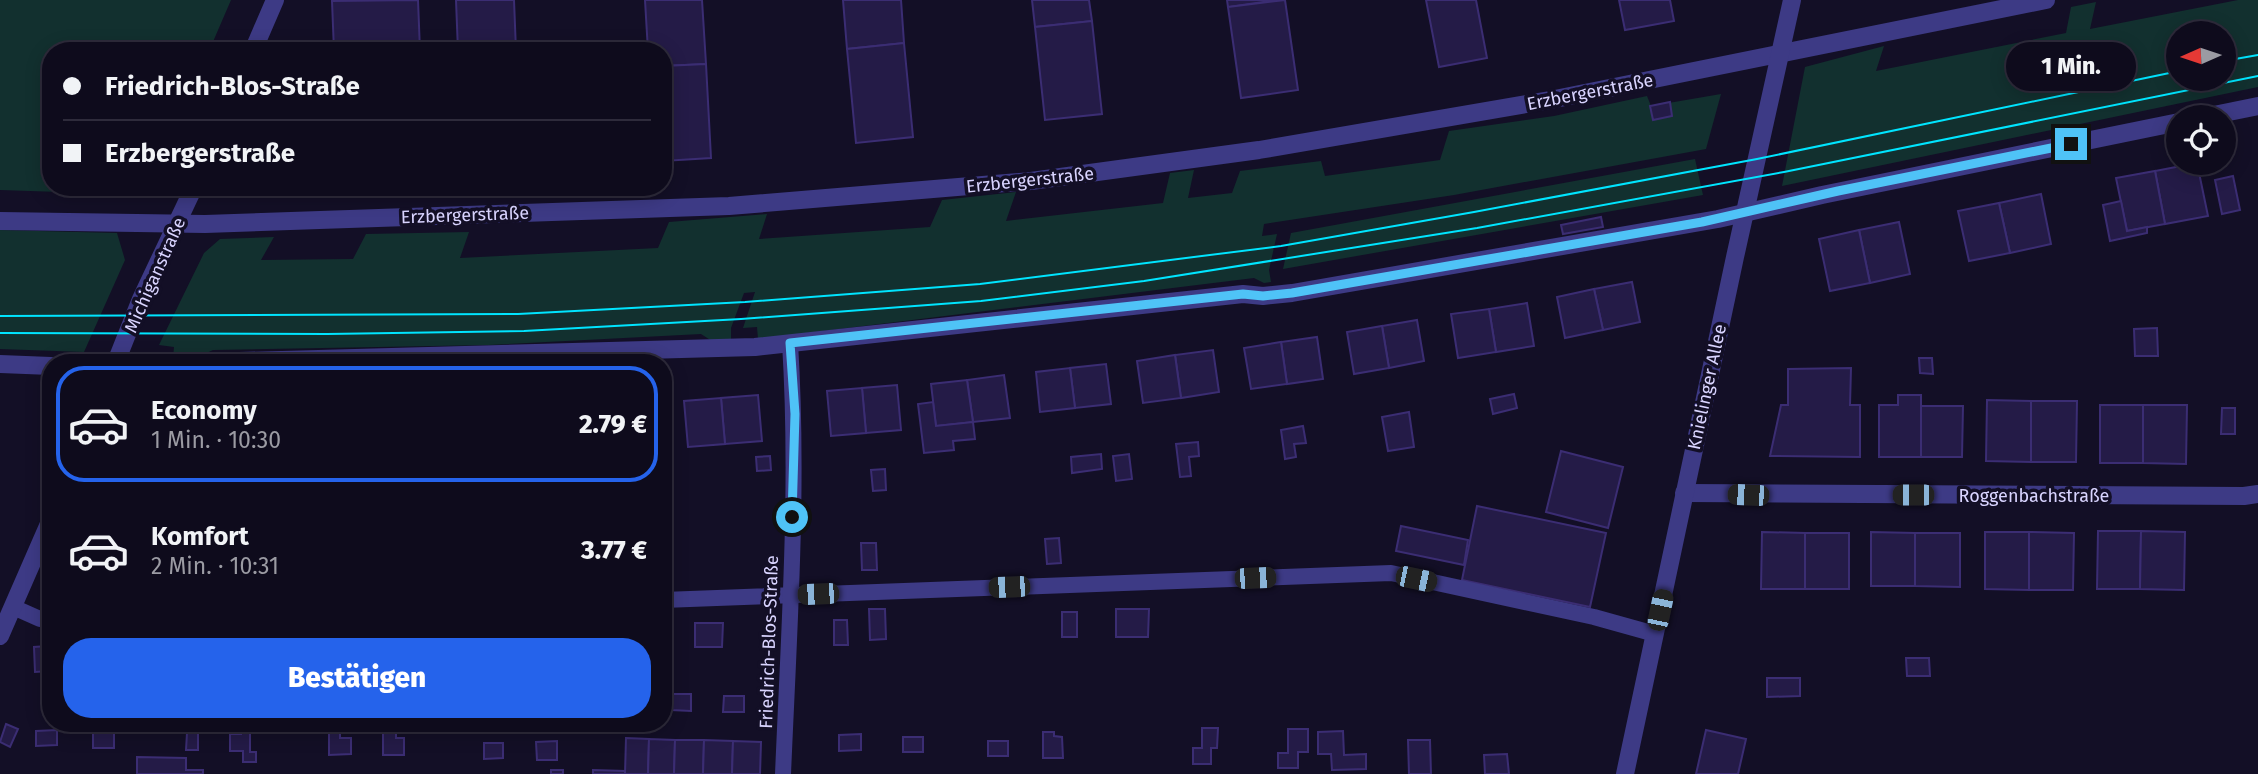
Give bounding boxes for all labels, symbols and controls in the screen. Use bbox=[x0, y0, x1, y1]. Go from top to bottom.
north arrow bbox=[2166, 21, 2236, 91]
map controls bbox=[2166, 21, 2236, 175]
callout: 1 Min. bbox=[2006, 43, 2136, 92]
text: 1 Min. bbox=[2041, 52, 2101, 80]
street label: Erzbergerstraße bbox=[1525, 69, 1655, 115]
text: Friedrich-Blos-Straße bbox=[105, 71, 360, 102]
button: locate bbox=[2166, 105, 2236, 175]
route end bbox=[2055, 128, 2087, 160]
text: Erzbergerstraße bbox=[105, 138, 295, 169]
street label: Erzbergerstraße bbox=[965, 162, 1095, 198]
street label: Erzbergerstraße bbox=[400, 202, 530, 228]
street label: Michiganstraße bbox=[120, 214, 190, 336]
street label: Knielinger Allee bbox=[1683, 322, 1731, 452]
icon: car bbox=[67, 393, 130, 456]
text: Economy bbox=[151, 395, 257, 426]
text: 2.79 € bbox=[579, 409, 647, 440]
text: 1 Min. · 10:30 bbox=[151, 426, 281, 454]
car bbox=[1727, 484, 1770, 506]
car bbox=[1893, 485, 1935, 506]
street label: Roggenbachstraße bbox=[1959, 485, 2109, 507]
route start bbox=[776, 501, 808, 533]
icon: car bbox=[67, 519, 130, 582]
text: Komfort bbox=[151, 521, 249, 552]
text: 3.77 € bbox=[581, 535, 647, 566]
text: 2 Min. · 10:31 bbox=[151, 552, 279, 580]
street label: Friedrich-Blos-Straße bbox=[755, 555, 783, 729]
car bbox=[1394, 564, 1439, 594]
car bbox=[1234, 567, 1277, 589]
car bbox=[988, 576, 1031, 598]
car bbox=[797, 583, 840, 605]
car bbox=[1646, 587, 1675, 633]
button: Bestätigen bbox=[63, 638, 651, 718]

